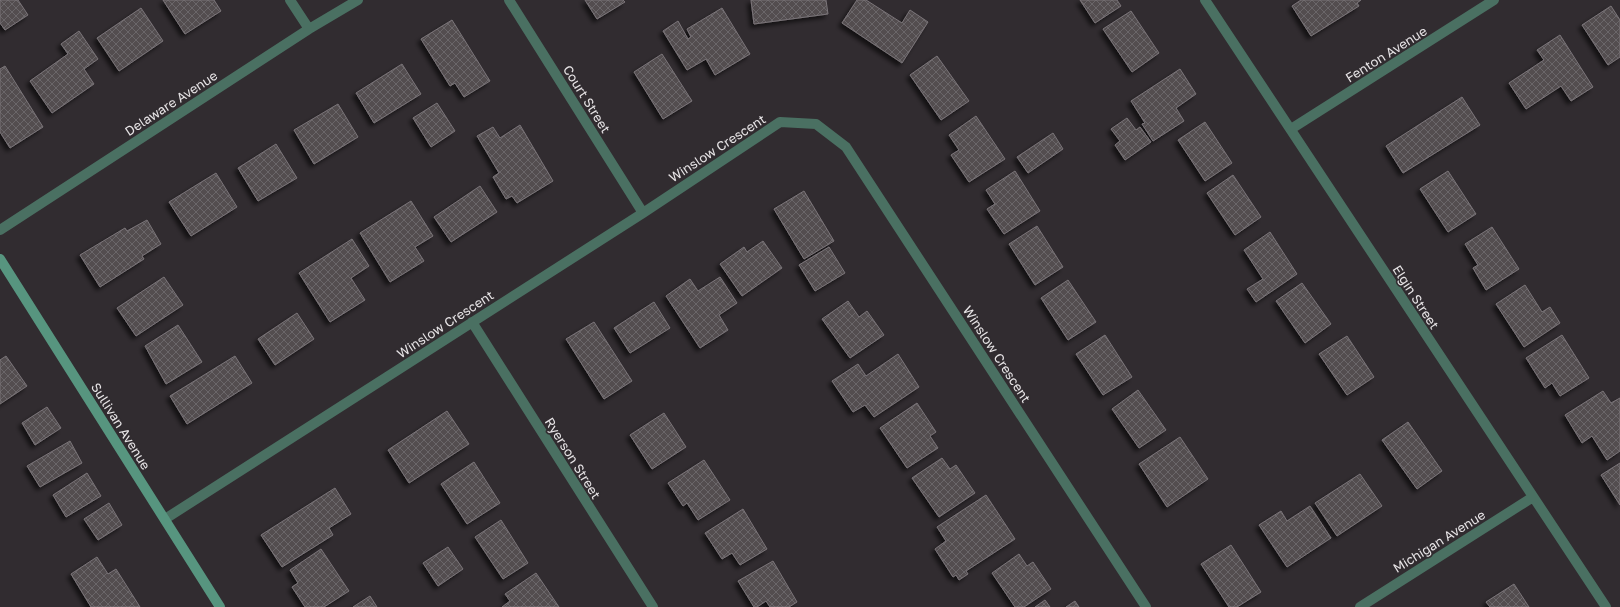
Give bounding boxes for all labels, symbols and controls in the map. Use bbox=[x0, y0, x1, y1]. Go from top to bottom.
street label: Fenton Avenue bbox=[1342, 23, 1430, 85]
street label: Court Street bbox=[560, 62, 614, 136]
street label: Delaware Avenue bbox=[122, 67, 220, 139]
street label: Winslow Crescent bbox=[666, 111, 768, 185]
street label: Elgin Street bbox=[1389, 262, 1443, 332]
street label: Winslow Crescent bbox=[394, 287, 496, 361]
street label: Winslow Crescent bbox=[960, 303, 1034, 405]
street label: Sullivan Avenue bbox=[88, 380, 154, 472]
street label: Ryerson Street bbox=[542, 414, 604, 502]
street label: Michigan Avenue bbox=[1390, 506, 1488, 576]

